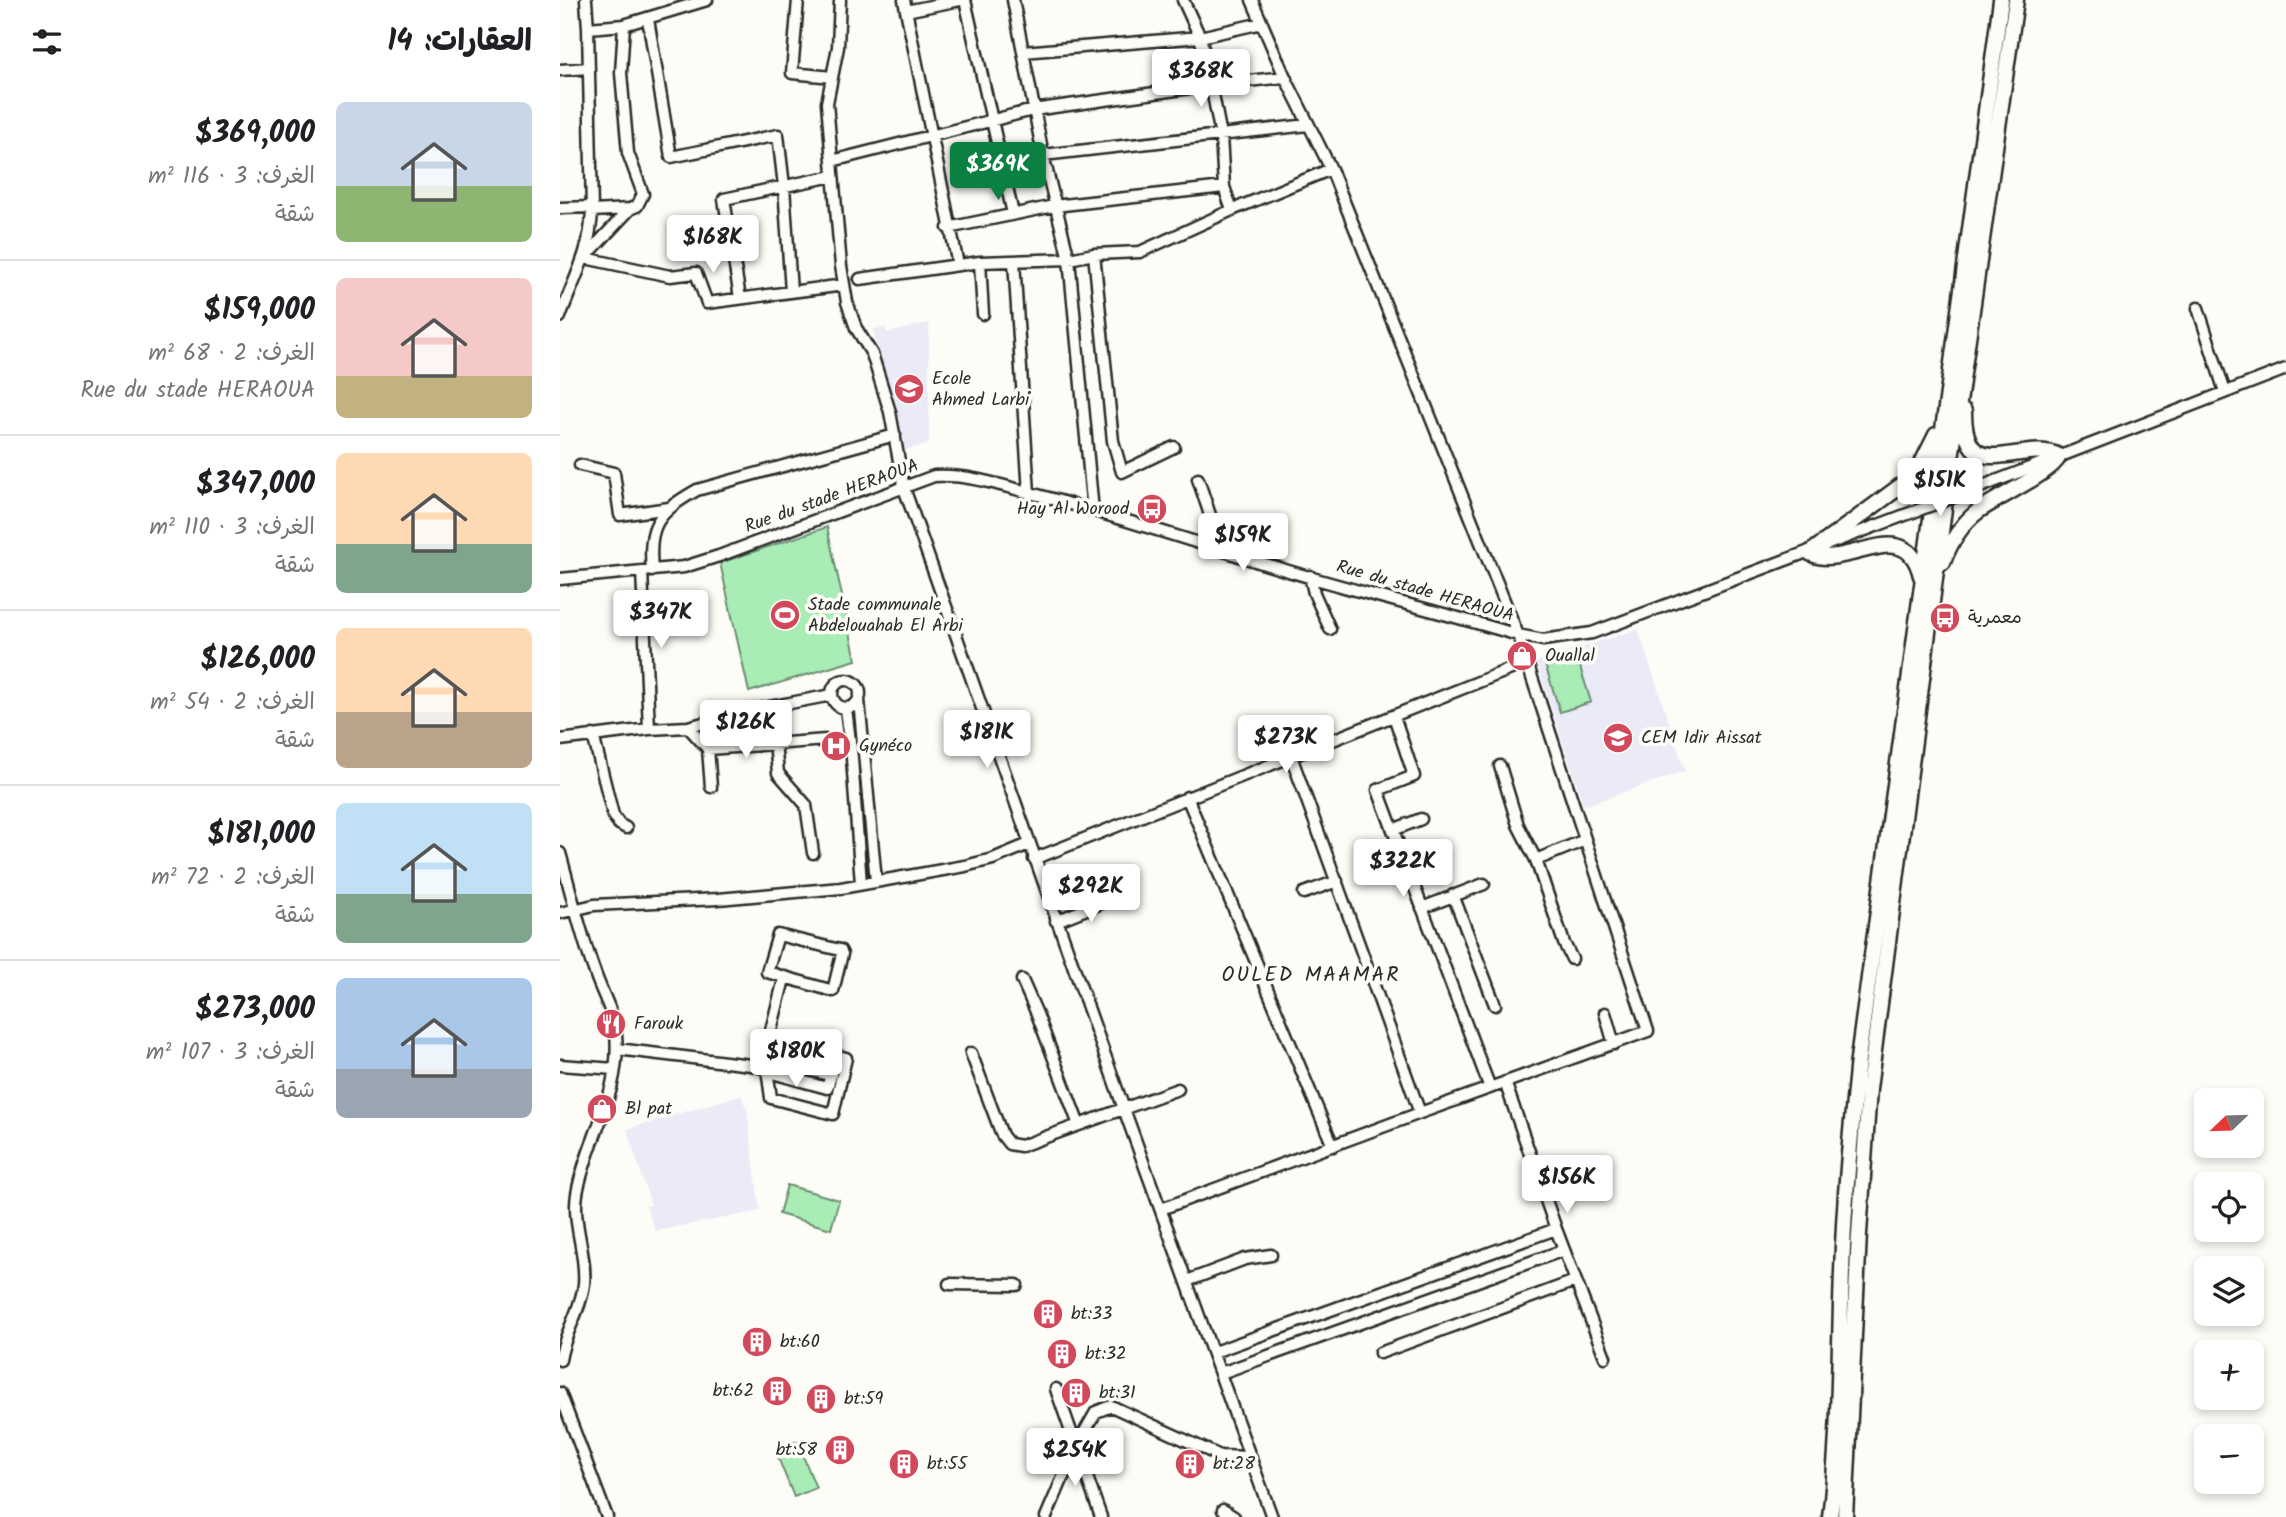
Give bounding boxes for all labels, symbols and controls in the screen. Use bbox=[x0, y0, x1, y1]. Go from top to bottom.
text: العقارات: 14 bbox=[387, 18, 532, 66]
icon: filters bbox=[28, 23, 66, 61]
pin: $368K bbox=[1152, 50, 1250, 109]
text: $368K bbox=[1168, 54, 1234, 90]
text: $369,000 bbox=[195, 110, 315, 158]
icon: home bbox=[392, 130, 476, 214]
pin: $369K bbox=[949, 142, 1047, 202]
text: $369K bbox=[966, 147, 1030, 183]
text: الغرف: 3 · 116 m² bbox=[148, 159, 315, 195]
text: شقة bbox=[275, 197, 315, 233]
pin: $168K bbox=[664, 216, 762, 275]
text: $168K bbox=[683, 220, 743, 256]
text: $159,000 bbox=[204, 287, 315, 335]
icon: home bbox=[392, 306, 476, 390]
text: الغرف: 2 · 68 m² bbox=[149, 336, 315, 372]
place label: Ecole Ahmed Larbi bbox=[932, 365, 1030, 415]
school or university icon: Ecole Ahmed Larbi bbox=[892, 372, 926, 406]
text: Rue du stade HERAOUA bbox=[81, 373, 315, 409]
street label: Rue du stade HERAOUA bbox=[741, 452, 923, 542]
pin: $151K bbox=[1891, 458, 1989, 518]
text: $347,000 bbox=[196, 461, 315, 509]
text: $151K bbox=[1914, 463, 1967, 499]
icon: home bbox=[392, 481, 476, 565]
bus stop icon: Hay Al Worood bbox=[1135, 492, 1169, 526]
place label: Hay Al Worood bbox=[1017, 495, 1130, 524]
text: الغرف: 3 · 110 m² bbox=[149, 510, 315, 546]
pin: $159K bbox=[1194, 514, 1292, 573]
text: $159K bbox=[1214, 518, 1272, 554]
text: شقة bbox=[275, 548, 315, 584]
street label: Rue du stade HERAOUA bbox=[1333, 553, 1517, 631]
pin: $347K bbox=[612, 590, 710, 650]
place label: Stade communale Abdelouahab El Arbi bbox=[808, 591, 963, 641]
text: $347K bbox=[629, 595, 693, 631]
sports icon: Stade communale Abdelouahab El Arbi bbox=[768, 598, 802, 632]
bus stop icon: معمرية bbox=[1928, 601, 1962, 635]
place label: معمرية bbox=[1968, 604, 2022, 633]
text: $126,000 bbox=[200, 636, 315, 684]
shop icon: Ouallal bbox=[1505, 639, 1539, 673]
place label: Ouallal bbox=[1545, 642, 1595, 671]
icon: home bbox=[392, 656, 476, 740]
text: الغرف: 2 · 54 m² bbox=[150, 685, 315, 721]
pin: $126K bbox=[697, 700, 795, 760]
text: $126K bbox=[716, 705, 776, 741]
pin: $181K bbox=[938, 710, 1036, 770]
text: $181K bbox=[960, 715, 1014, 751]
pin: $273K bbox=[1237, 716, 1335, 775]
text: $273K bbox=[1254, 720, 1318, 756]
school or university icon: CEM Idir Aissat bbox=[1601, 721, 1635, 755]
text: شقة bbox=[275, 723, 315, 759]
place label: CEM Idir Aissat bbox=[1641, 724, 1763, 753]
hospital icon: Gynéco bbox=[819, 729, 853, 763]
place label: Gynéco bbox=[859, 732, 912, 761]
text: $181,000 bbox=[207, 811, 315, 859]
icon: home bbox=[392, 831, 476, 915]
pin: $322K bbox=[1354, 839, 1452, 899]
text: $322K bbox=[1370, 844, 1436, 880]
text: الغرف: 2 · 72 m² bbox=[151, 860, 315, 896]
pin: $292K bbox=[1042, 864, 1140, 924]
text: $292K bbox=[1058, 869, 1124, 905]
text: شقة bbox=[275, 898, 315, 934]
district label: OULED MAAMAR bbox=[1222, 959, 1400, 992]
text: $273,000 bbox=[195, 986, 315, 1034]
icon: home bbox=[392, 1006, 476, 1090]
restaurant icon: Farouk bbox=[594, 1007, 628, 1041]
place label: Farouk bbox=[634, 1010, 684, 1039]
pin: $180K bbox=[747, 1030, 845, 1089]
text: $180K bbox=[766, 1034, 826, 1070]
text: الغرف: 3 · 107 m² bbox=[146, 1035, 315, 1071]
text: شقة bbox=[275, 1073, 315, 1109]
north arrow bbox=[2194, 1088, 2264, 1158]
map controls bbox=[2194, 1088, 2264, 1494]
shop icon: Bl pat bbox=[585, 1092, 619, 1126]
place label: Bl pat bbox=[625, 1095, 673, 1124]
pin: $156K bbox=[1518, 1156, 1616, 1215]
text: $156K bbox=[1538, 1160, 1596, 1196]
button: locate bbox=[2194, 1172, 2264, 1242]
button: layers bbox=[2194, 1256, 2264, 1326]
building icon: bt:33 bbox=[1031, 1297, 1065, 1331]
place label: bt:33 bbox=[1071, 1300, 1112, 1329]
building icon: bt:60 bbox=[740, 1325, 774, 1359]
place label: bt:60 bbox=[780, 1328, 820, 1357]
building icon: bt:32 bbox=[1045, 1337, 1079, 1371]
place label: bt:32 bbox=[1085, 1340, 1127, 1369]
button: + bbox=[2194, 1340, 2264, 1410]
building icon: bt:62 bbox=[760, 1374, 794, 1408]
building icon: bt:31 bbox=[1059, 1376, 1093, 1410]
place label: bt:62 bbox=[713, 1377, 754, 1406]
place label: bt:31 bbox=[1099, 1379, 1136, 1408]
building icon: bt:59 bbox=[804, 1382, 838, 1416]
place label: bt:59 bbox=[844, 1385, 884, 1414]
button: − bbox=[2194, 1424, 2264, 1494]
pin: $254K bbox=[1026, 1428, 1124, 1488]
building icon: bt:58 bbox=[823, 1433, 857, 1467]
text: $254K bbox=[1042, 1433, 1108, 1469]
place label: bt:58 bbox=[776, 1436, 817, 1465]
building icon: bt:55 bbox=[887, 1447, 921, 1481]
building icon: bt:28 bbox=[1173, 1447, 1207, 1481]
place label: bt:55 bbox=[927, 1450, 969, 1479]
place label: bt:28 bbox=[1213, 1450, 1255, 1479]

